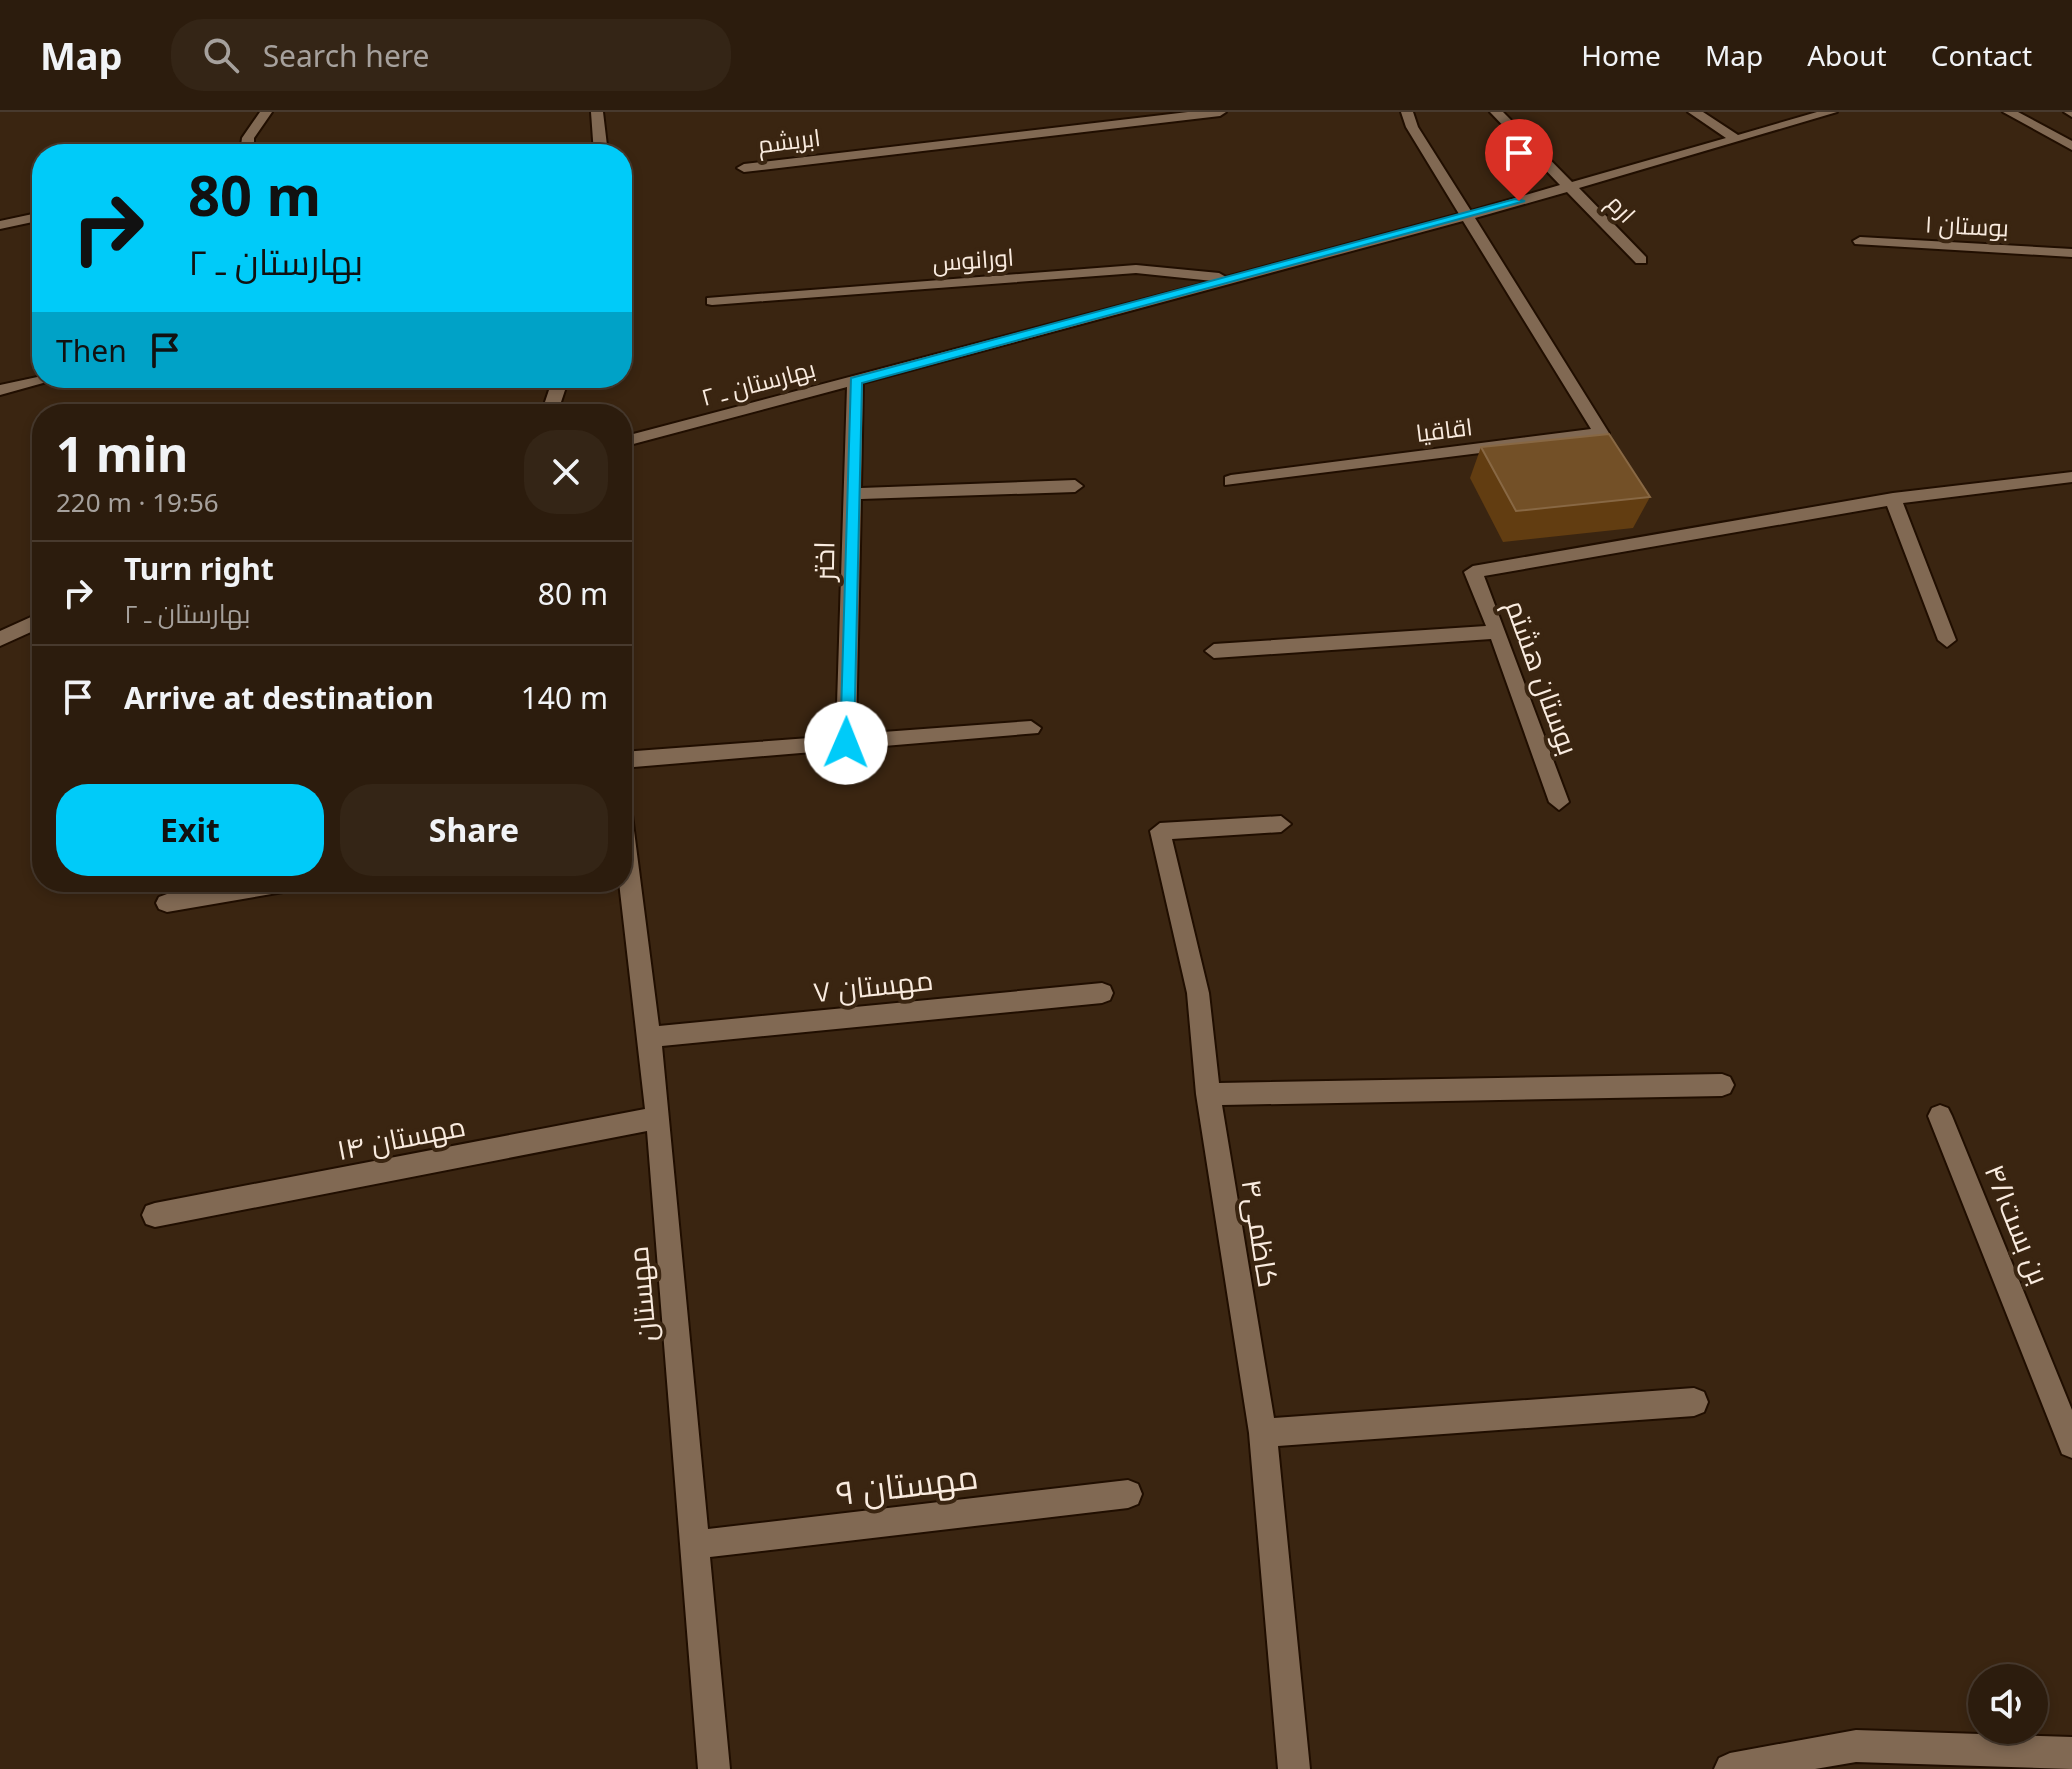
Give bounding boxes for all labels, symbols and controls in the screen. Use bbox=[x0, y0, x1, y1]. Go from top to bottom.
search box bbox=[171, 19, 731, 91]
text: Map bbox=[40, 29, 123, 81]
icon: search bbox=[199, 33, 243, 77]
text: Search here bbox=[263, 35, 430, 76]
text: Home bbox=[1581, 36, 1661, 74]
text: Map bbox=[1705, 36, 1763, 74]
text: About bbox=[1807, 36, 1887, 74]
text: Contact bbox=[1931, 36, 2032, 74]
pin bbox=[1485, 119, 1553, 201]
street label: ابریشم bbox=[756, 120, 822, 161]
icon: arrive bbox=[1497, 131, 1541, 175]
text: 80 m bbox=[188, 156, 321, 232]
icon: right bbox=[56, 176, 160, 280]
street label: ارم bbox=[1600, 187, 1644, 230]
street label: بوستان ۱ bbox=[1924, 206, 2010, 244]
text: بهارستان ـ ۲ bbox=[188, 237, 363, 286]
street label: اورانوس bbox=[931, 240, 1015, 278]
icon: arrive bbox=[143, 328, 187, 372]
text: Then bbox=[56, 330, 127, 371]
street label: بهارستان ـ ۲ bbox=[697, 351, 819, 413]
street label: اقاقیا bbox=[1414, 409, 1474, 449]
text: 1 min bbox=[56, 421, 188, 486]
button: close bbox=[524, 430, 608, 514]
text: 220 m · 19:56 bbox=[56, 484, 219, 520]
street label: اختر bbox=[804, 541, 842, 583]
text: Turn right bbox=[124, 548, 274, 589]
icon: right bbox=[56, 571, 100, 615]
text: 80 m bbox=[538, 573, 608, 614]
street label: بوستان هشتم bbox=[1496, 594, 1589, 760]
text: بهارستان ـ ۲ bbox=[124, 595, 250, 631]
icon: arrive bbox=[56, 675, 100, 719]
text: Arrive at destination bbox=[124, 677, 434, 718]
text: 140 m bbox=[521, 677, 608, 718]
position arrow bbox=[804, 701, 888, 785]
button: Exit bbox=[56, 784, 324, 876]
button: Share bbox=[340, 784, 608, 876]
street label: مهستان ۷ bbox=[811, 960, 935, 1010]
street label: مهستان ۱۴ bbox=[333, 1106, 469, 1168]
street label: بن بست۴/۱ bbox=[1977, 1158, 2059, 1290]
street label: کاظمی۴ bbox=[1234, 1176, 1288, 1290]
street label: مهستان bbox=[618, 1245, 664, 1343]
street label: مهستان ۹ bbox=[833, 1452, 981, 1516]
map controls bbox=[1968, 1664, 2048, 1744]
button: sound bbox=[1968, 1664, 2048, 1744]

